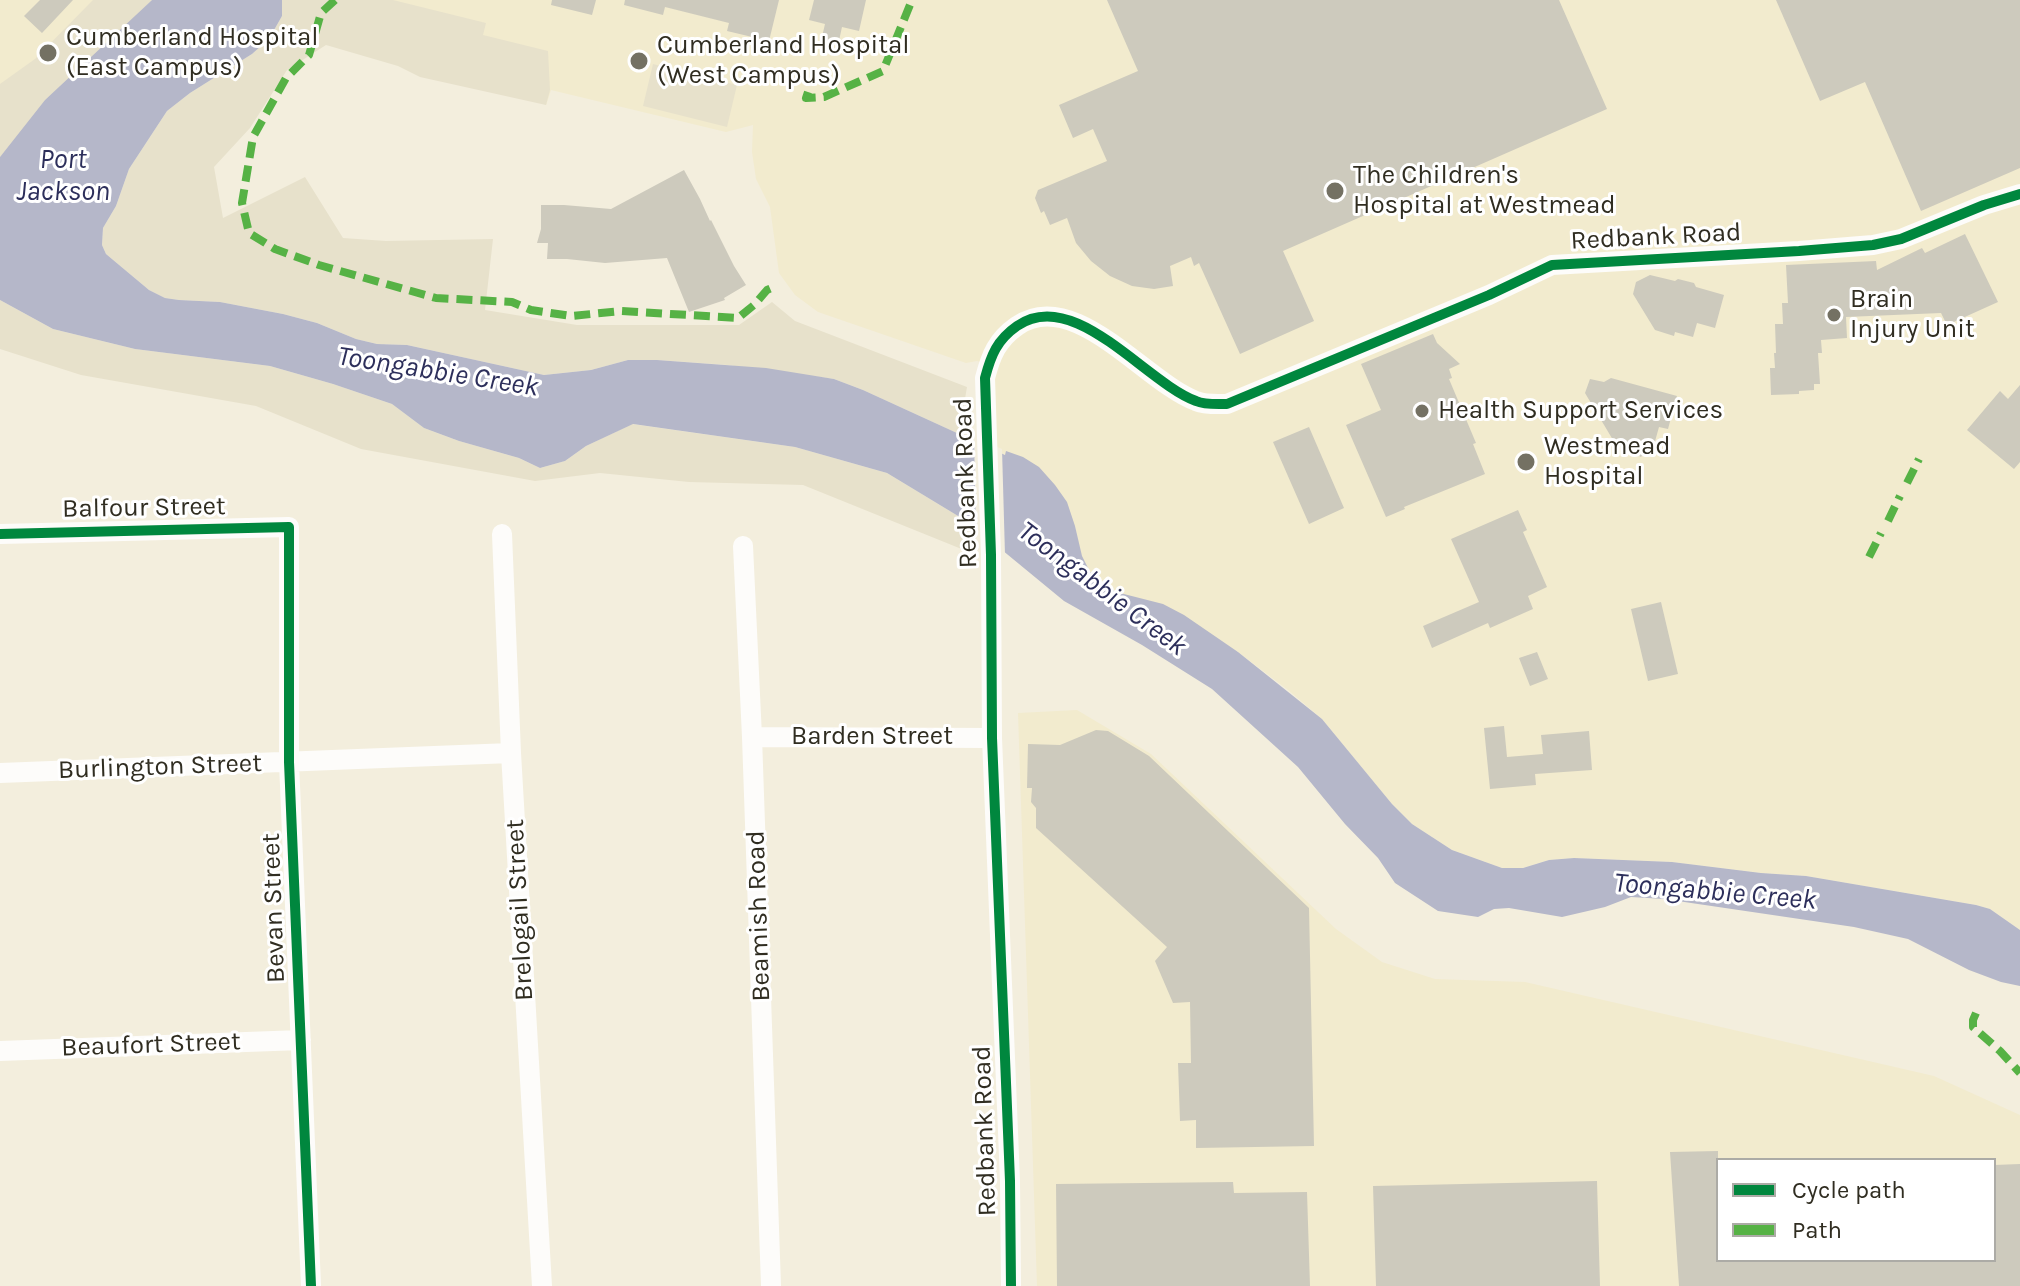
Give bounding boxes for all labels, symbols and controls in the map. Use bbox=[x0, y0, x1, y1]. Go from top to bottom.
place label: Cumberland Hospital (East Campus) bbox=[66, 22, 319, 84]
place label: Cumberland Hospital (West Campus) bbox=[657, 30, 910, 92]
marker: Cumberland Hospital (East Campus) bbox=[37, 42, 59, 64]
marker: Cumberland Hospital (West Campus) bbox=[628, 50, 650, 72]
water label: Port Jackson bbox=[16, 143, 110, 209]
place label: The Children's Hospital at Westmead bbox=[1353, 160, 1616, 222]
marker: The Children's Hospital at Westmead bbox=[1324, 180, 1346, 202]
street label: Redbank Road bbox=[1570, 217, 1742, 257]
place label: Brain Injury Unit bbox=[1850, 284, 1975, 346]
marker: Brain Injury Unit bbox=[1825, 306, 1843, 324]
water label: Toongabbie Creek bbox=[335, 340, 541, 404]
place label: Health Support Services bbox=[1438, 395, 1723, 427]
street label: Redbank Road bbox=[947, 397, 985, 569]
marker: Health Support Services bbox=[1413, 402, 1431, 420]
place label: Westmead Hospital bbox=[1544, 431, 1671, 492]
marker: Westmead Hospital bbox=[1515, 451, 1537, 473]
street label: Balfour Street bbox=[62, 491, 226, 525]
water label: Toongabbie Creek bbox=[1011, 515, 1193, 663]
street label: Barden Street bbox=[791, 721, 953, 753]
street label: Burlington Street bbox=[58, 748, 262, 786]
street label: Brelogail Street bbox=[500, 818, 540, 1002]
street label: Beamish Road bbox=[740, 830, 778, 1002]
street label: Bevan Street bbox=[256, 832, 292, 984]
water label: Toongabbie Creek bbox=[1613, 866, 1817, 918]
street label: Beaufort Street bbox=[61, 1026, 241, 1064]
street label: Redbank Road bbox=[966, 1045, 1004, 1217]
legend bbox=[1716, 1158, 1996, 1262]
text: Cycle path bbox=[1792, 1176, 1906, 1204]
text: Path bbox=[1792, 1216, 1842, 1244]

